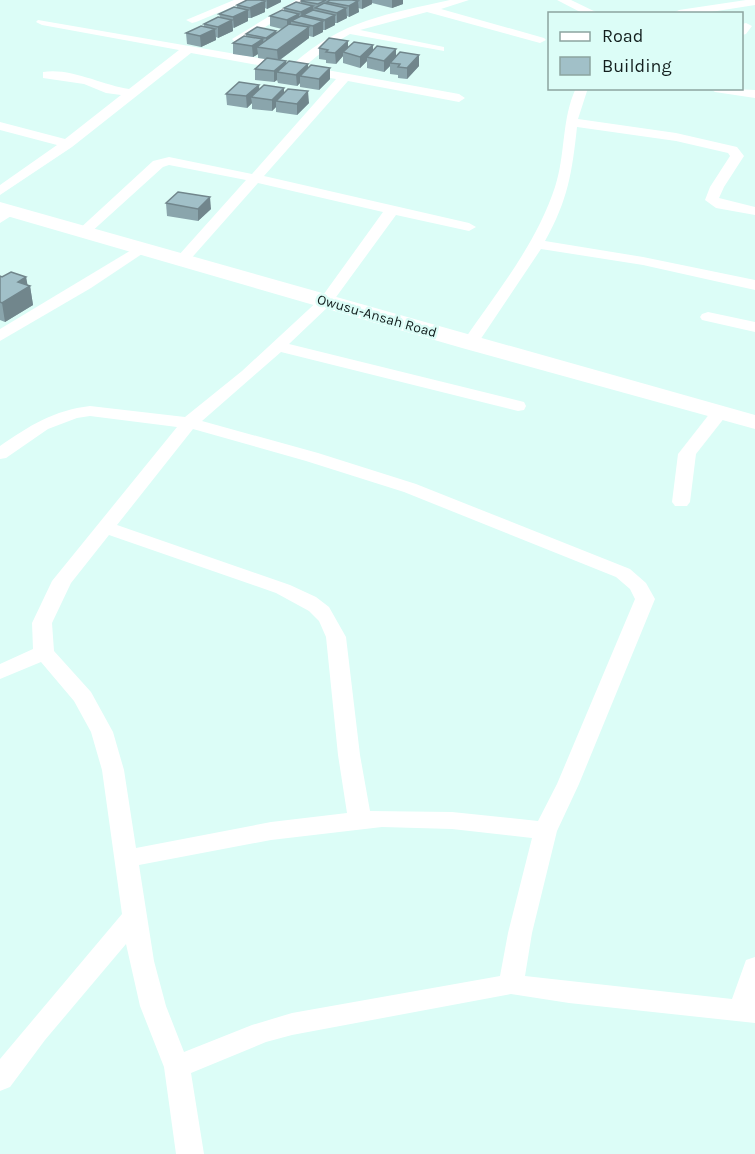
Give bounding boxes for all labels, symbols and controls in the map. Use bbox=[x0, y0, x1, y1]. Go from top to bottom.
legend bbox=[548, 12, 743, 90]
text: Road bbox=[602, 25, 643, 47]
text: Building bbox=[602, 55, 672, 77]
street label: Owusu-Ansah Road bbox=[315, 291, 439, 341]

